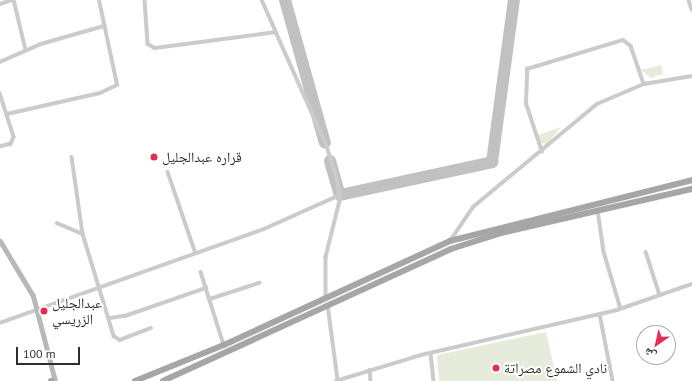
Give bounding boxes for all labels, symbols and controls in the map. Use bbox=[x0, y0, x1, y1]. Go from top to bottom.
place label: قراره عبدالجليل bbox=[162, 149, 242, 165]
marker: قراره عبدالجليل bbox=[149, 152, 159, 162]
place label: عبدالجليل الزريسي bbox=[52, 295, 102, 328]
marker: عبدالجليل الزريسي bbox=[39, 306, 49, 316]
north arrow bbox=[636, 325, 676, 365]
scale bar bbox=[18, 339, 82, 365]
text: ش bbox=[641, 345, 659, 363]
text: 100 m bbox=[23, 346, 56, 361]
place label: نادي الشموع مصراتة bbox=[504, 360, 607, 376]
marker: نادي الشموع مصراتة bbox=[491, 363, 501, 373]

